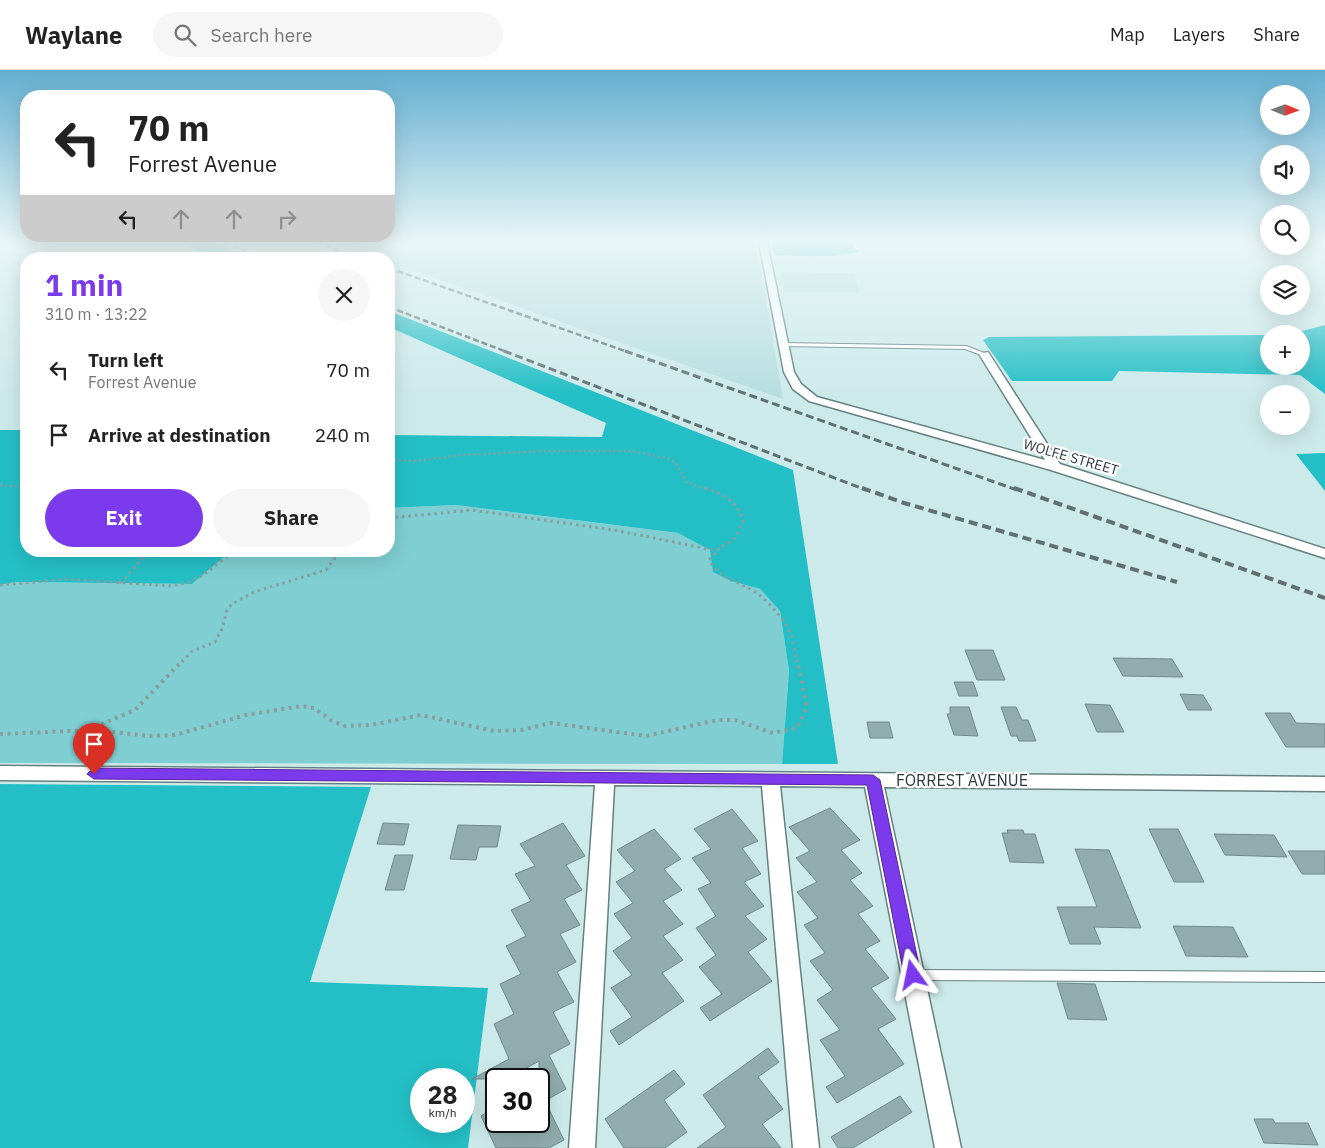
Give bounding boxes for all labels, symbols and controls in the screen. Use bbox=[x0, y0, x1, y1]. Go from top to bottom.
search box bbox=[153, 12, 503, 57]
text: Waylane bbox=[25, 19, 123, 51]
icon: search bbox=[171, 21, 199, 49]
text: Search here bbox=[211, 23, 312, 47]
text: Map bbox=[1110, 23, 1145, 46]
text: Layers bbox=[1173, 23, 1225, 46]
text: Share bbox=[1253, 23, 1300, 46]
north arrow bbox=[1260, 85, 1310, 135]
map controls bbox=[1260, 85, 1310, 435]
text: 70 m bbox=[128, 105, 210, 151]
icon: left bbox=[45, 110, 110, 175]
button: sound bbox=[1260, 145, 1310, 195]
text: Forrest Avenue bbox=[128, 149, 277, 178]
icon: left bbox=[114, 205, 142, 233]
icon: ahead bbox=[167, 205, 195, 233]
icon: ahead bbox=[220, 205, 248, 233]
icon: right bbox=[273, 205, 301, 233]
button: search bbox=[1260, 205, 1310, 255]
text: 1 min bbox=[45, 265, 123, 304]
button: layers bbox=[1260, 265, 1310, 315]
button: close bbox=[318, 269, 370, 321]
text: 310 m · 13:22 bbox=[45, 304, 147, 324]
button: + bbox=[1260, 325, 1310, 375]
text: Turn left bbox=[88, 348, 164, 372]
icon: left bbox=[45, 356, 73, 384]
text: 70 m bbox=[326, 358, 370, 382]
text: Forrest Avenue bbox=[88, 372, 196, 392]
button: − bbox=[1260, 385, 1310, 435]
icon: arrive bbox=[45, 421, 73, 449]
text: Arrive at destination bbox=[88, 423, 271, 447]
text: 240 m bbox=[315, 423, 370, 447]
street label: WOLFE STREET bbox=[1021, 435, 1121, 479]
button: Exit bbox=[45, 489, 203, 547]
button: Share bbox=[213, 489, 370, 547]
pin bbox=[73, 723, 115, 774]
icon: arrive bbox=[80, 730, 108, 758]
street label: FORREST AVENUE bbox=[896, 770, 1028, 790]
position arrow bbox=[886, 948, 938, 1000]
speed limit sign: 30 bbox=[485, 1068, 550, 1133]
text: 28 bbox=[427, 1078, 458, 1111]
text: km/h bbox=[428, 1105, 457, 1120]

